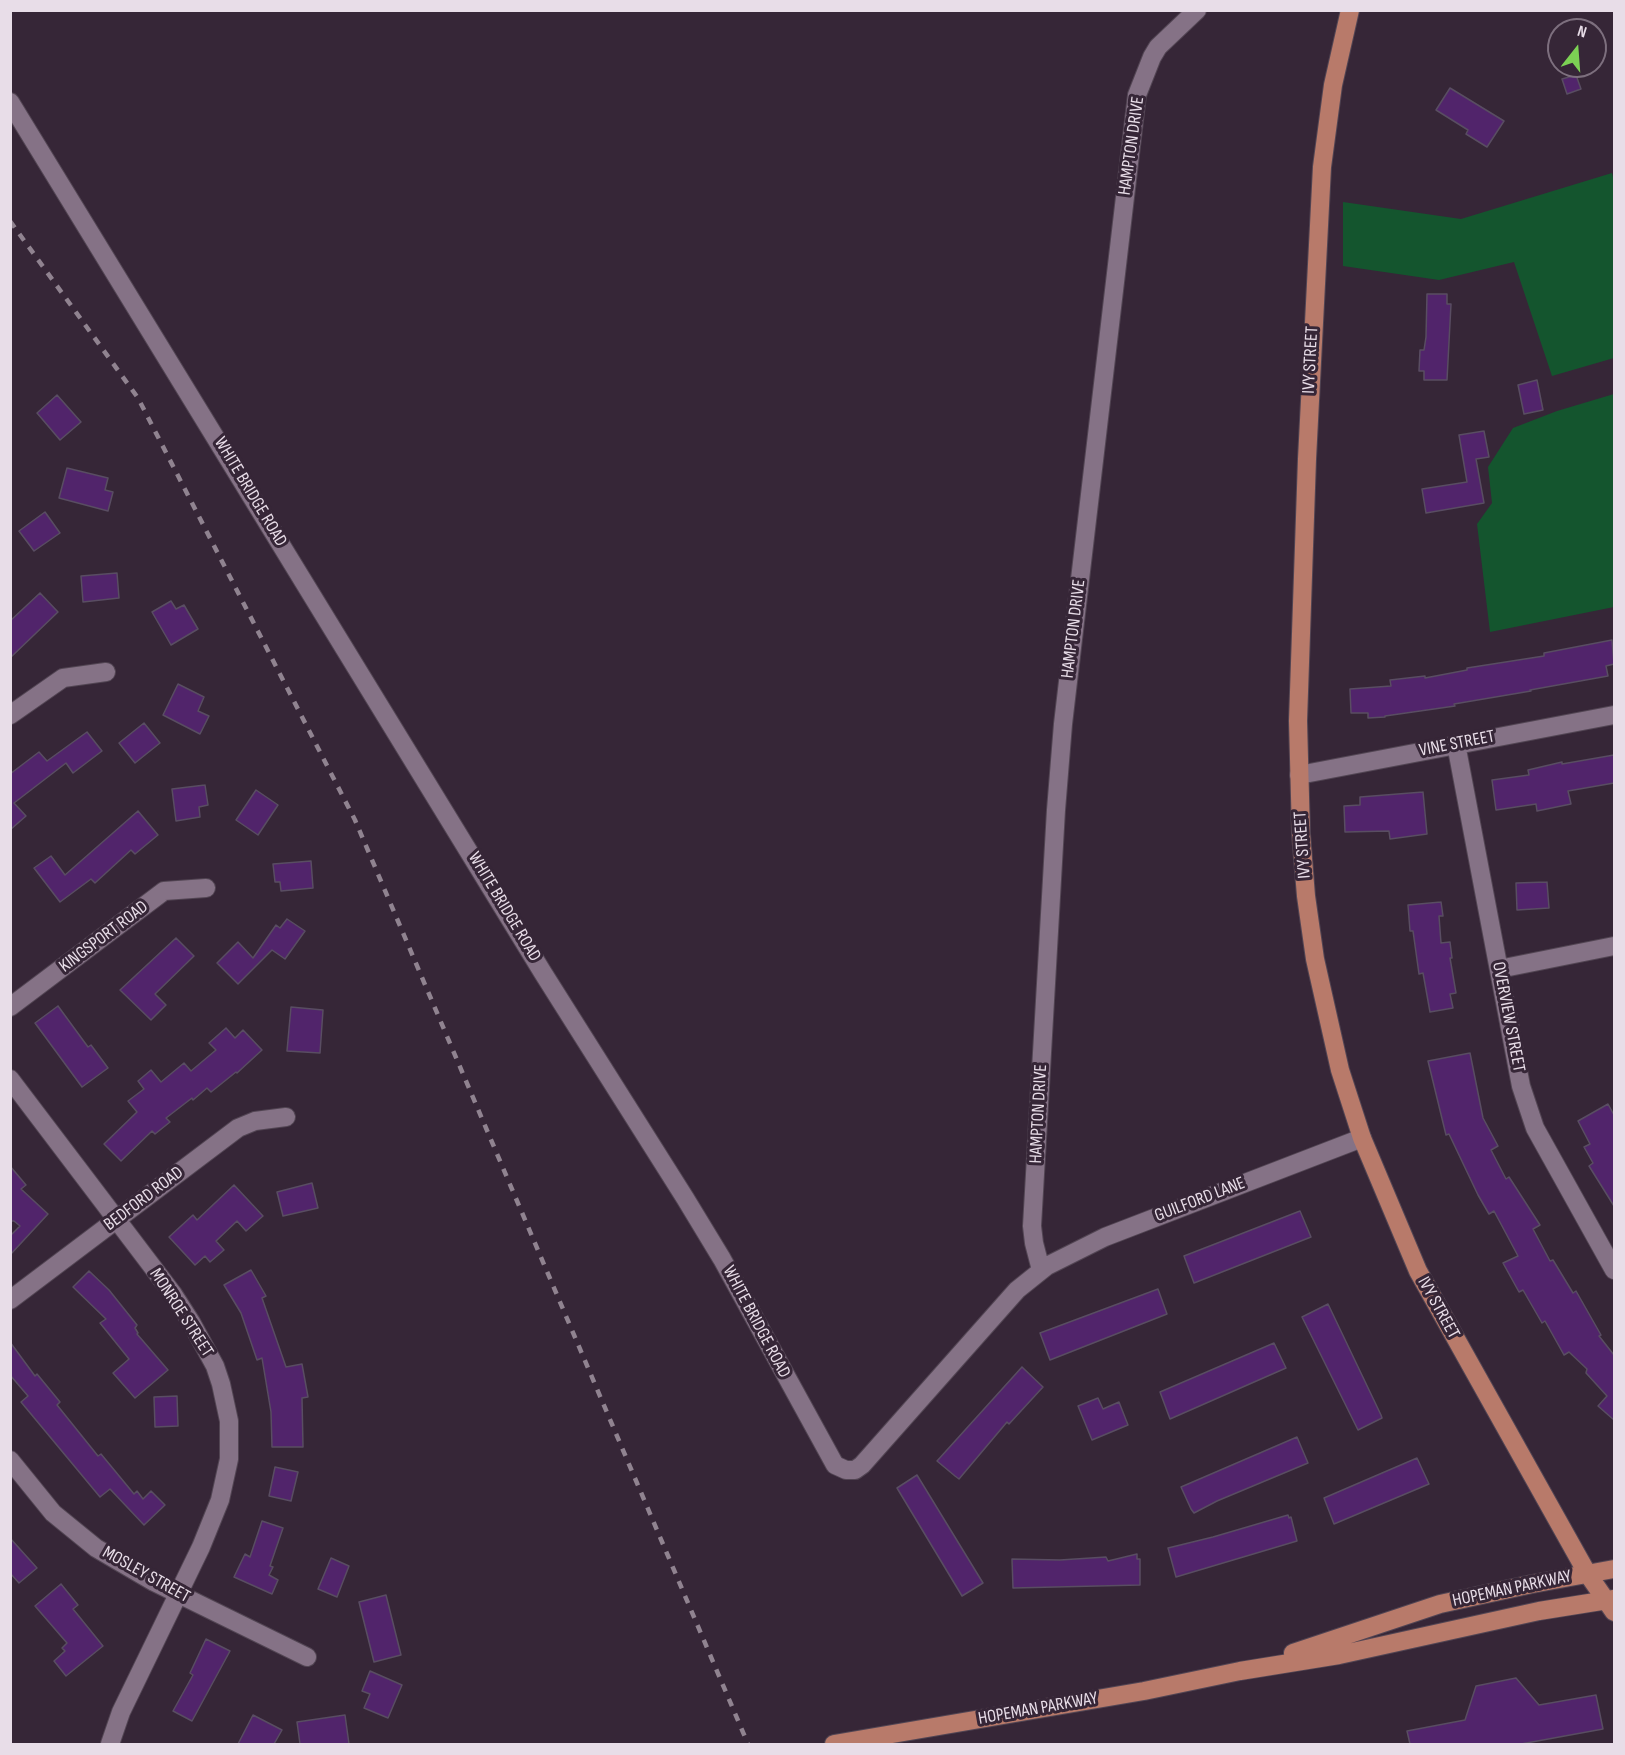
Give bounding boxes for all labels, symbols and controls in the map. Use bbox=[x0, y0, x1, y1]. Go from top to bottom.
north arrow bbox=[1547, 18, 1607, 78]
text: N bbox=[1575, 22, 1589, 43]
street label: HAMPTON DRIVE bbox=[1114, 95, 1150, 197]
street label: IVY STREET bbox=[1298, 326, 1324, 394]
street label: WHITE BRIDGE ROAD bbox=[209, 433, 291, 551]
street label: HAMPTON DRIVE bbox=[1057, 578, 1091, 680]
street label: VINE STREET bbox=[1417, 726, 1497, 762]
street label: IVY STREET bbox=[1290, 811, 1316, 879]
street label: WHITE BRIDGE ROAD bbox=[463, 848, 545, 966]
street label: KINGSPORT ROAD bbox=[55, 897, 153, 977]
street label: OVERVIEW STREET bbox=[1487, 960, 1529, 1074]
street label: HAMPTON DRIVE bbox=[1026, 1064, 1052, 1164]
street label: BEDFORD ROAD bbox=[100, 1162, 188, 1236]
street label: GUILFORD LANE bbox=[1152, 1173, 1248, 1227]
street label: WHITE BRIDGE ROAD bbox=[717, 1262, 795, 1382]
street label: MONROE STREET bbox=[144, 1265, 218, 1361]
street label: IVY STREET bbox=[1412, 1273, 1464, 1343]
street label: MOSLEY STREET bbox=[98, 1542, 194, 1608]
street label: HOPEMAN PARKWAY bbox=[1451, 1566, 1573, 1612]
street label: HOPEMAN PARKWAY bbox=[977, 1688, 1099, 1730]

